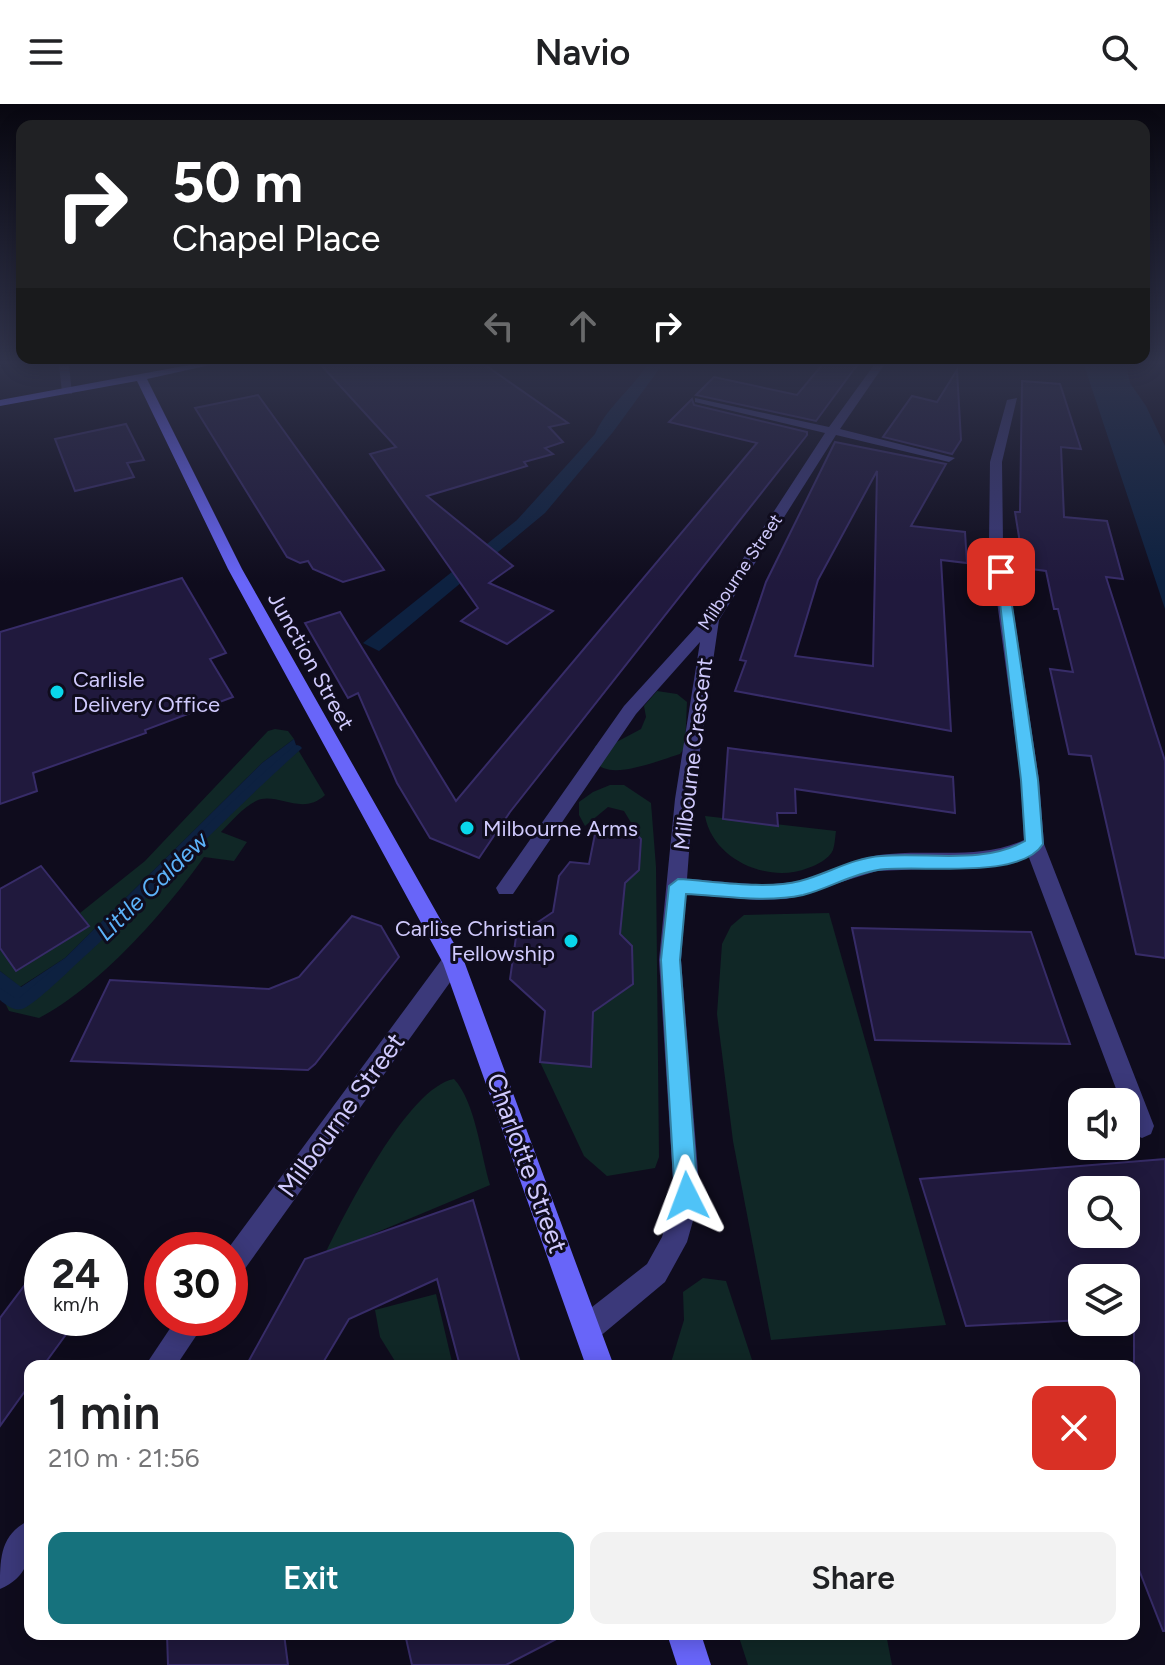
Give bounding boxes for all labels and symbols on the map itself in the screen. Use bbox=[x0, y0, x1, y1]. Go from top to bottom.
street label: Milbourne Street bbox=[693, 510, 787, 634]
pin bbox=[967, 538, 1035, 606]
street label: Junction Street bbox=[262, 587, 360, 735]
street label: Milbourne Crescent bbox=[668, 656, 718, 852]
place label: Carlisle Delivery Office bbox=[73, 666, 220, 718]
marker: Carlisle Delivery Office bbox=[48, 683, 66, 701]
place label: Milbourne Arms bbox=[483, 815, 638, 842]
marker: Milbourne Arms bbox=[458, 819, 476, 837]
water label: Little Caldew bbox=[90, 825, 215, 946]
place label: Carlise Christian Fellowship bbox=[395, 915, 555, 967]
marker: Carlise Christian Fellowship bbox=[562, 932, 580, 950]
street label: Milbourne Street bbox=[271, 1026, 411, 1203]
street label: Charlotte Street bbox=[480, 1069, 574, 1257]
position arrow bbox=[645, 1154, 729, 1238]
speed limit sign: 30 bbox=[144, 1232, 248, 1336]

